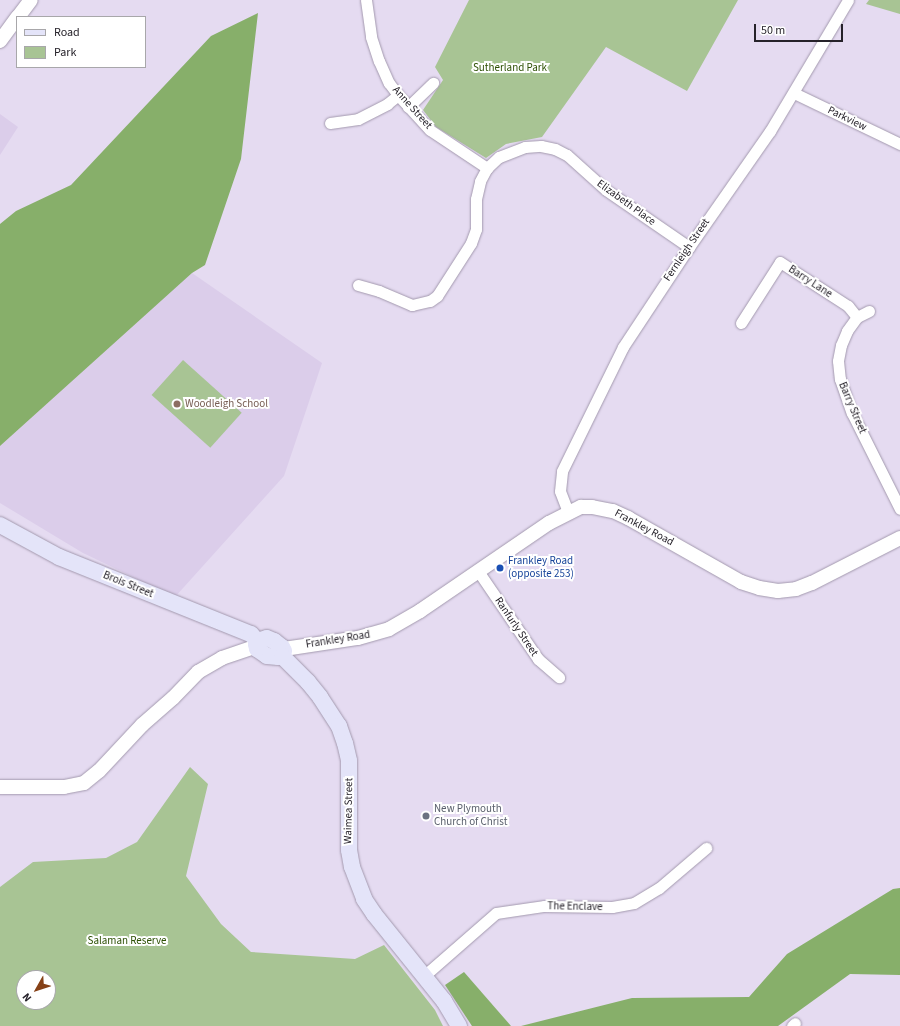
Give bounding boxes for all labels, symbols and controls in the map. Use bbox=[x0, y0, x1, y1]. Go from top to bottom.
legend bbox=[16, 16, 146, 68]
scale bar bbox=[756, 16, 845, 42]
text: 50 m bbox=[761, 22, 785, 39]
text: Road bbox=[54, 24, 80, 41]
text: Park bbox=[54, 44, 76, 61]
park label: Sutherland Park bbox=[473, 61, 547, 75]
street label: Anne Street bbox=[389, 84, 435, 132]
street label: Parkview bbox=[825, 104, 869, 134]
street label: Elizabeth Place bbox=[594, 177, 658, 229]
street label: Fernleigh Street bbox=[661, 216, 713, 284]
street label: Barry Lane bbox=[786, 263, 834, 301]
street label: Barry Street bbox=[835, 380, 869, 436]
place label: Woodleigh School bbox=[185, 397, 268, 411]
marker: Woodleigh School bbox=[172, 399, 182, 409]
street label: Frankley Road bbox=[612, 507, 676, 549]
place label: Frankley Road (opposite 253) bbox=[508, 555, 574, 581]
marker: Frankley Road (opposite 253) bbox=[495, 563, 505, 573]
street label: Brois Street bbox=[101, 569, 155, 601]
street label: Ranfurly Street bbox=[491, 595, 541, 659]
street label: Frankley Road bbox=[305, 628, 371, 652]
street label: Waimea Street bbox=[342, 778, 356, 844]
place label: New Plymouth Church of Christ bbox=[434, 803, 507, 829]
marker: New Plymouth Church of Christ bbox=[421, 811, 431, 821]
street label: The Enclave bbox=[547, 900, 603, 914]
park label: Salaman Reserve bbox=[88, 934, 166, 948]
north arrow bbox=[16, 970, 56, 1010]
text: N bbox=[19, 990, 35, 1005]

